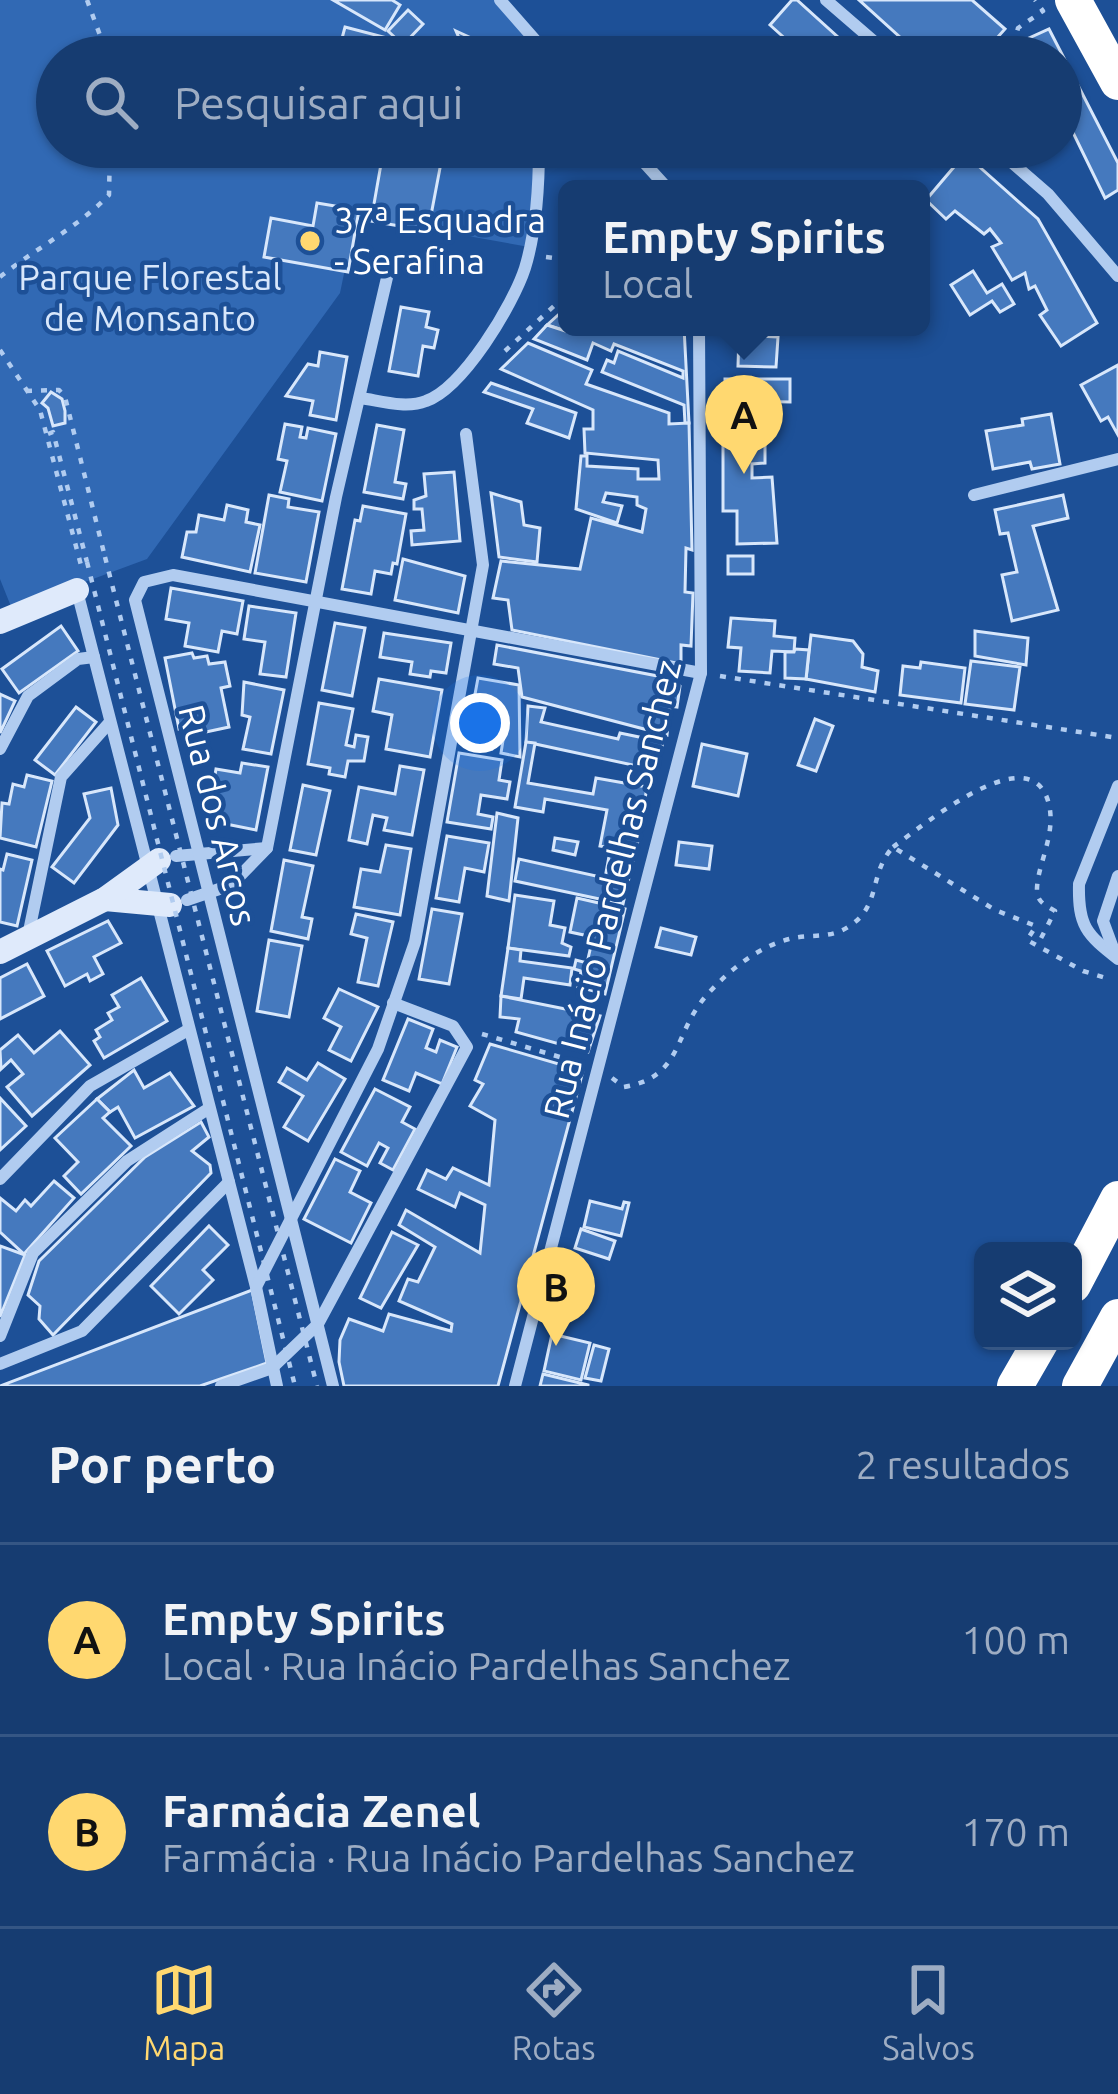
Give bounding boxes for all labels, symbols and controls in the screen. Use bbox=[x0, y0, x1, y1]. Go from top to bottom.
search box bbox=[36, 36, 1082, 168]
icon: search bbox=[78, 69, 144, 135]
text: Pesquisar aqui bbox=[174, 77, 463, 128]
popup bbox=[558, 180, 930, 336]
place label: 37ª Esquadra - Serafina bbox=[334, 199, 546, 281]
text: Empty Spirits bbox=[602, 211, 886, 262]
marker: 37ª Esquadra - Serafina bbox=[297, 228, 323, 254]
park label: Parque Florestal de Monsanto bbox=[18, 256, 282, 338]
text: Local bbox=[602, 262, 693, 305]
pin: A bbox=[705, 375, 783, 474]
street label: Rua Inácio Pardelhas Sanchez bbox=[535, 655, 688, 1122]
your location bbox=[450, 693, 510, 753]
street label: Rua dos Arcos bbox=[171, 700, 266, 930]
map controls bbox=[974, 1242, 1082, 1350]
button: layers bbox=[974, 1242, 1082, 1350]
pin: B bbox=[517, 1247, 595, 1346]
text: Por perto bbox=[48, 1435, 276, 1493]
text: 2 resultados bbox=[856, 1443, 1070, 1486]
text: Empty Spirits bbox=[162, 1593, 446, 1644]
text: A bbox=[73, 1618, 101, 1661]
text: 100 m bbox=[961, 1618, 1070, 1661]
text: Local · Rua Inácio Pardelhas Sanchez bbox=[162, 1644, 791, 1687]
text: Farmácia Zenel bbox=[162, 1785, 480, 1836]
text: B bbox=[74, 1810, 100, 1853]
text: 170 m bbox=[961, 1810, 1070, 1853]
text: Farmácia · Rua Inácio Pardelhas Sanchez bbox=[162, 1836, 855, 1879]
tab: Mapa bbox=[143, 1957, 225, 2066]
tab: Rotas bbox=[512, 1957, 596, 2066]
tab: Salvos bbox=[882, 1957, 975, 2066]

